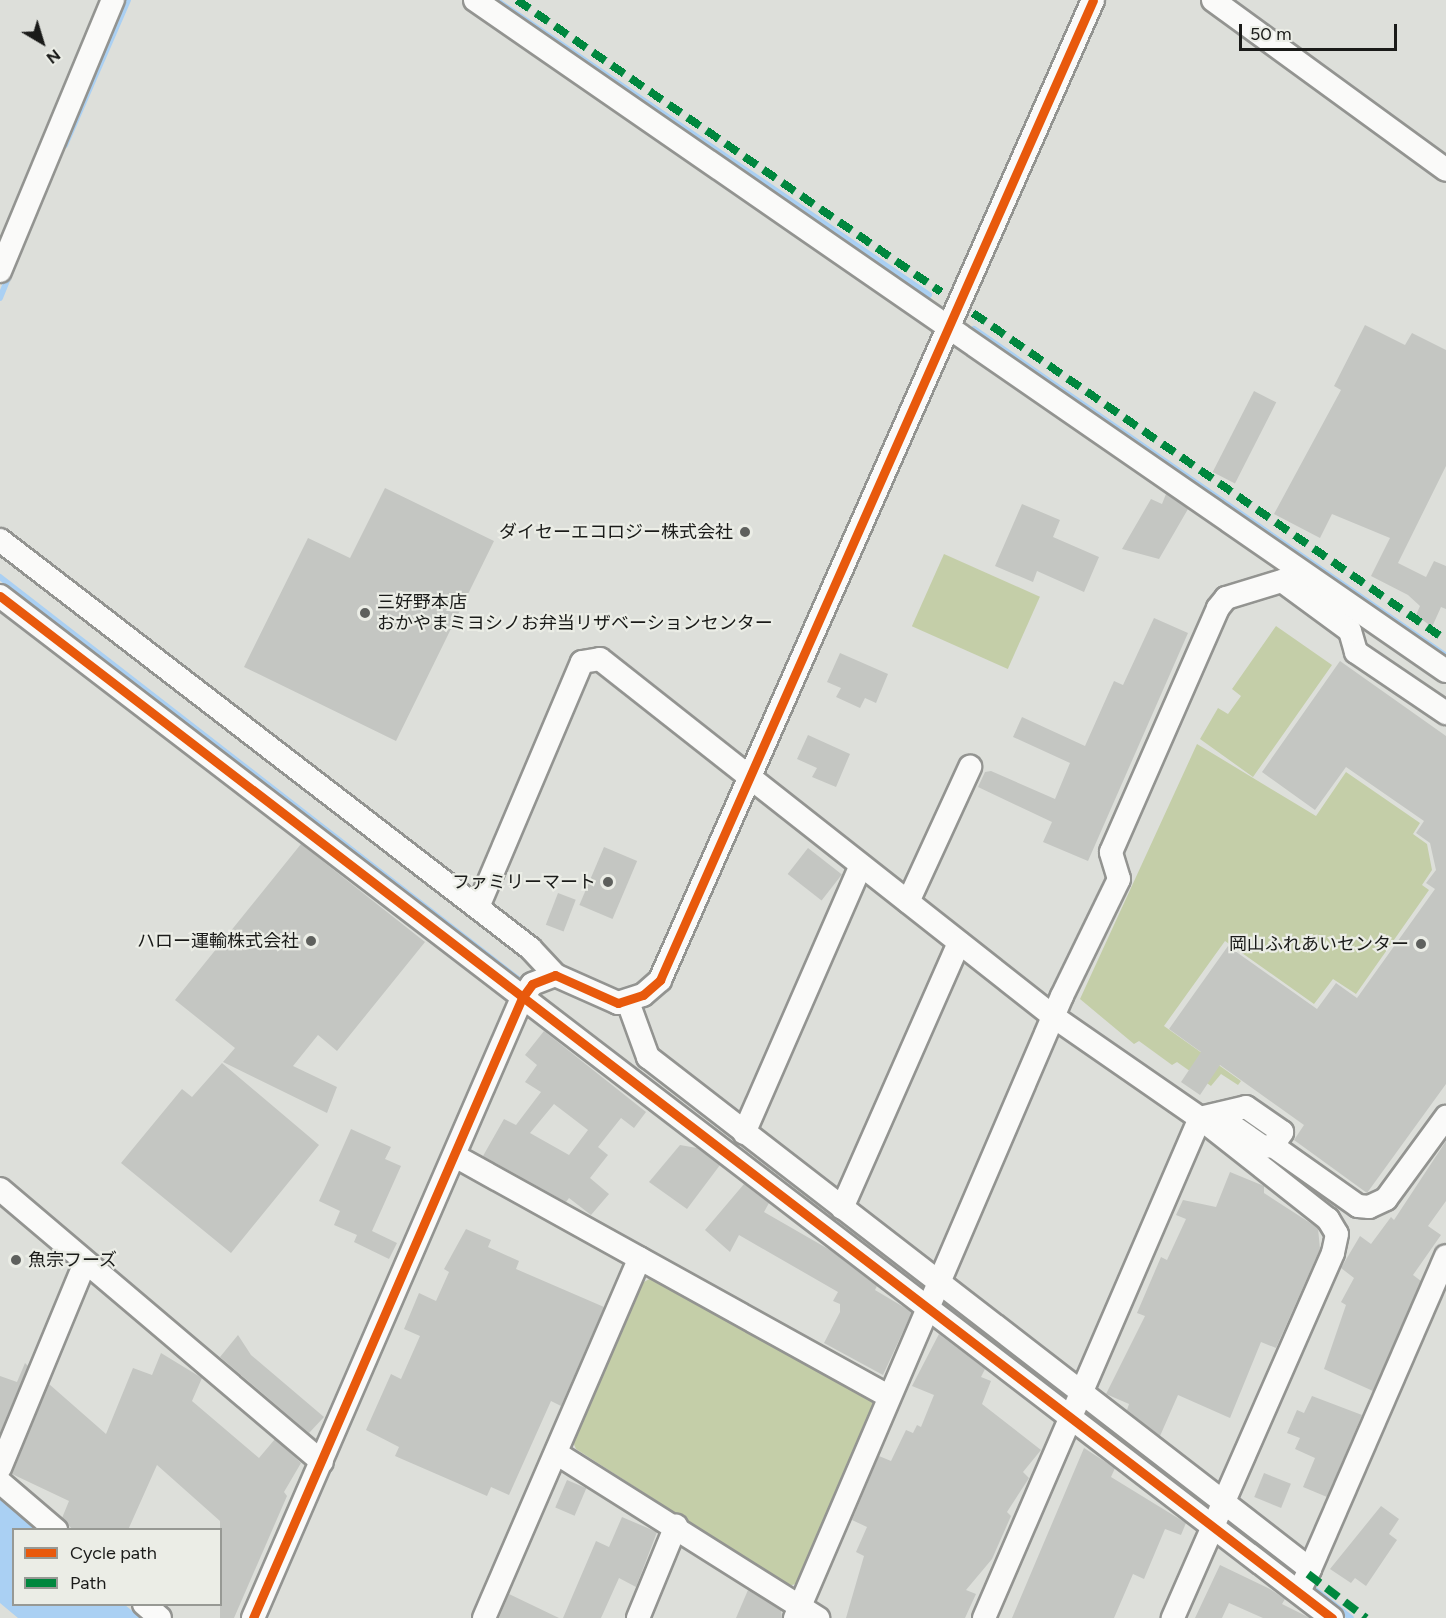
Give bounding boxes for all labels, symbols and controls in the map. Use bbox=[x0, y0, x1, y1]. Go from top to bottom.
north arrow bbox=[12, 12, 72, 72]
scale bar bbox=[1242, 12, 1400, 50]
text: 50 m bbox=[1250, 23, 1292, 45]
text: N bbox=[43, 45, 64, 68]
place label: ダイセーエコロジー株式会社 bbox=[499, 521, 733, 543]
marker: ダイセーエコロジー株式会社 bbox=[738, 525, 752, 539]
place label: 三好野本店 おかやまミヨシノお弁当リザベーションセンター bbox=[377, 592, 773, 634]
marker: 三好野本店 おかやまミヨシノお弁当リザベーションセンター bbox=[358, 606, 372, 620]
place label: ファミリーマート bbox=[452, 871, 596, 893]
marker: ファミリーマート bbox=[601, 875, 615, 889]
place label: ハロー運輸株式会社 bbox=[137, 930, 299, 952]
place label: 岡山ふれあいセンター bbox=[1229, 933, 1409, 955]
marker: ハロー運輸株式会社 bbox=[304, 934, 318, 948]
marker: 岡山ふれあいセンター bbox=[1414, 937, 1428, 951]
place label: 魚宗フーズ bbox=[28, 1249, 118, 1271]
marker: 魚宗フーズ bbox=[9, 1253, 23, 1267]
legend bbox=[12, 1528, 222, 1606]
text: Cycle path bbox=[70, 1542, 157, 1564]
text: Path bbox=[70, 1572, 106, 1594]

